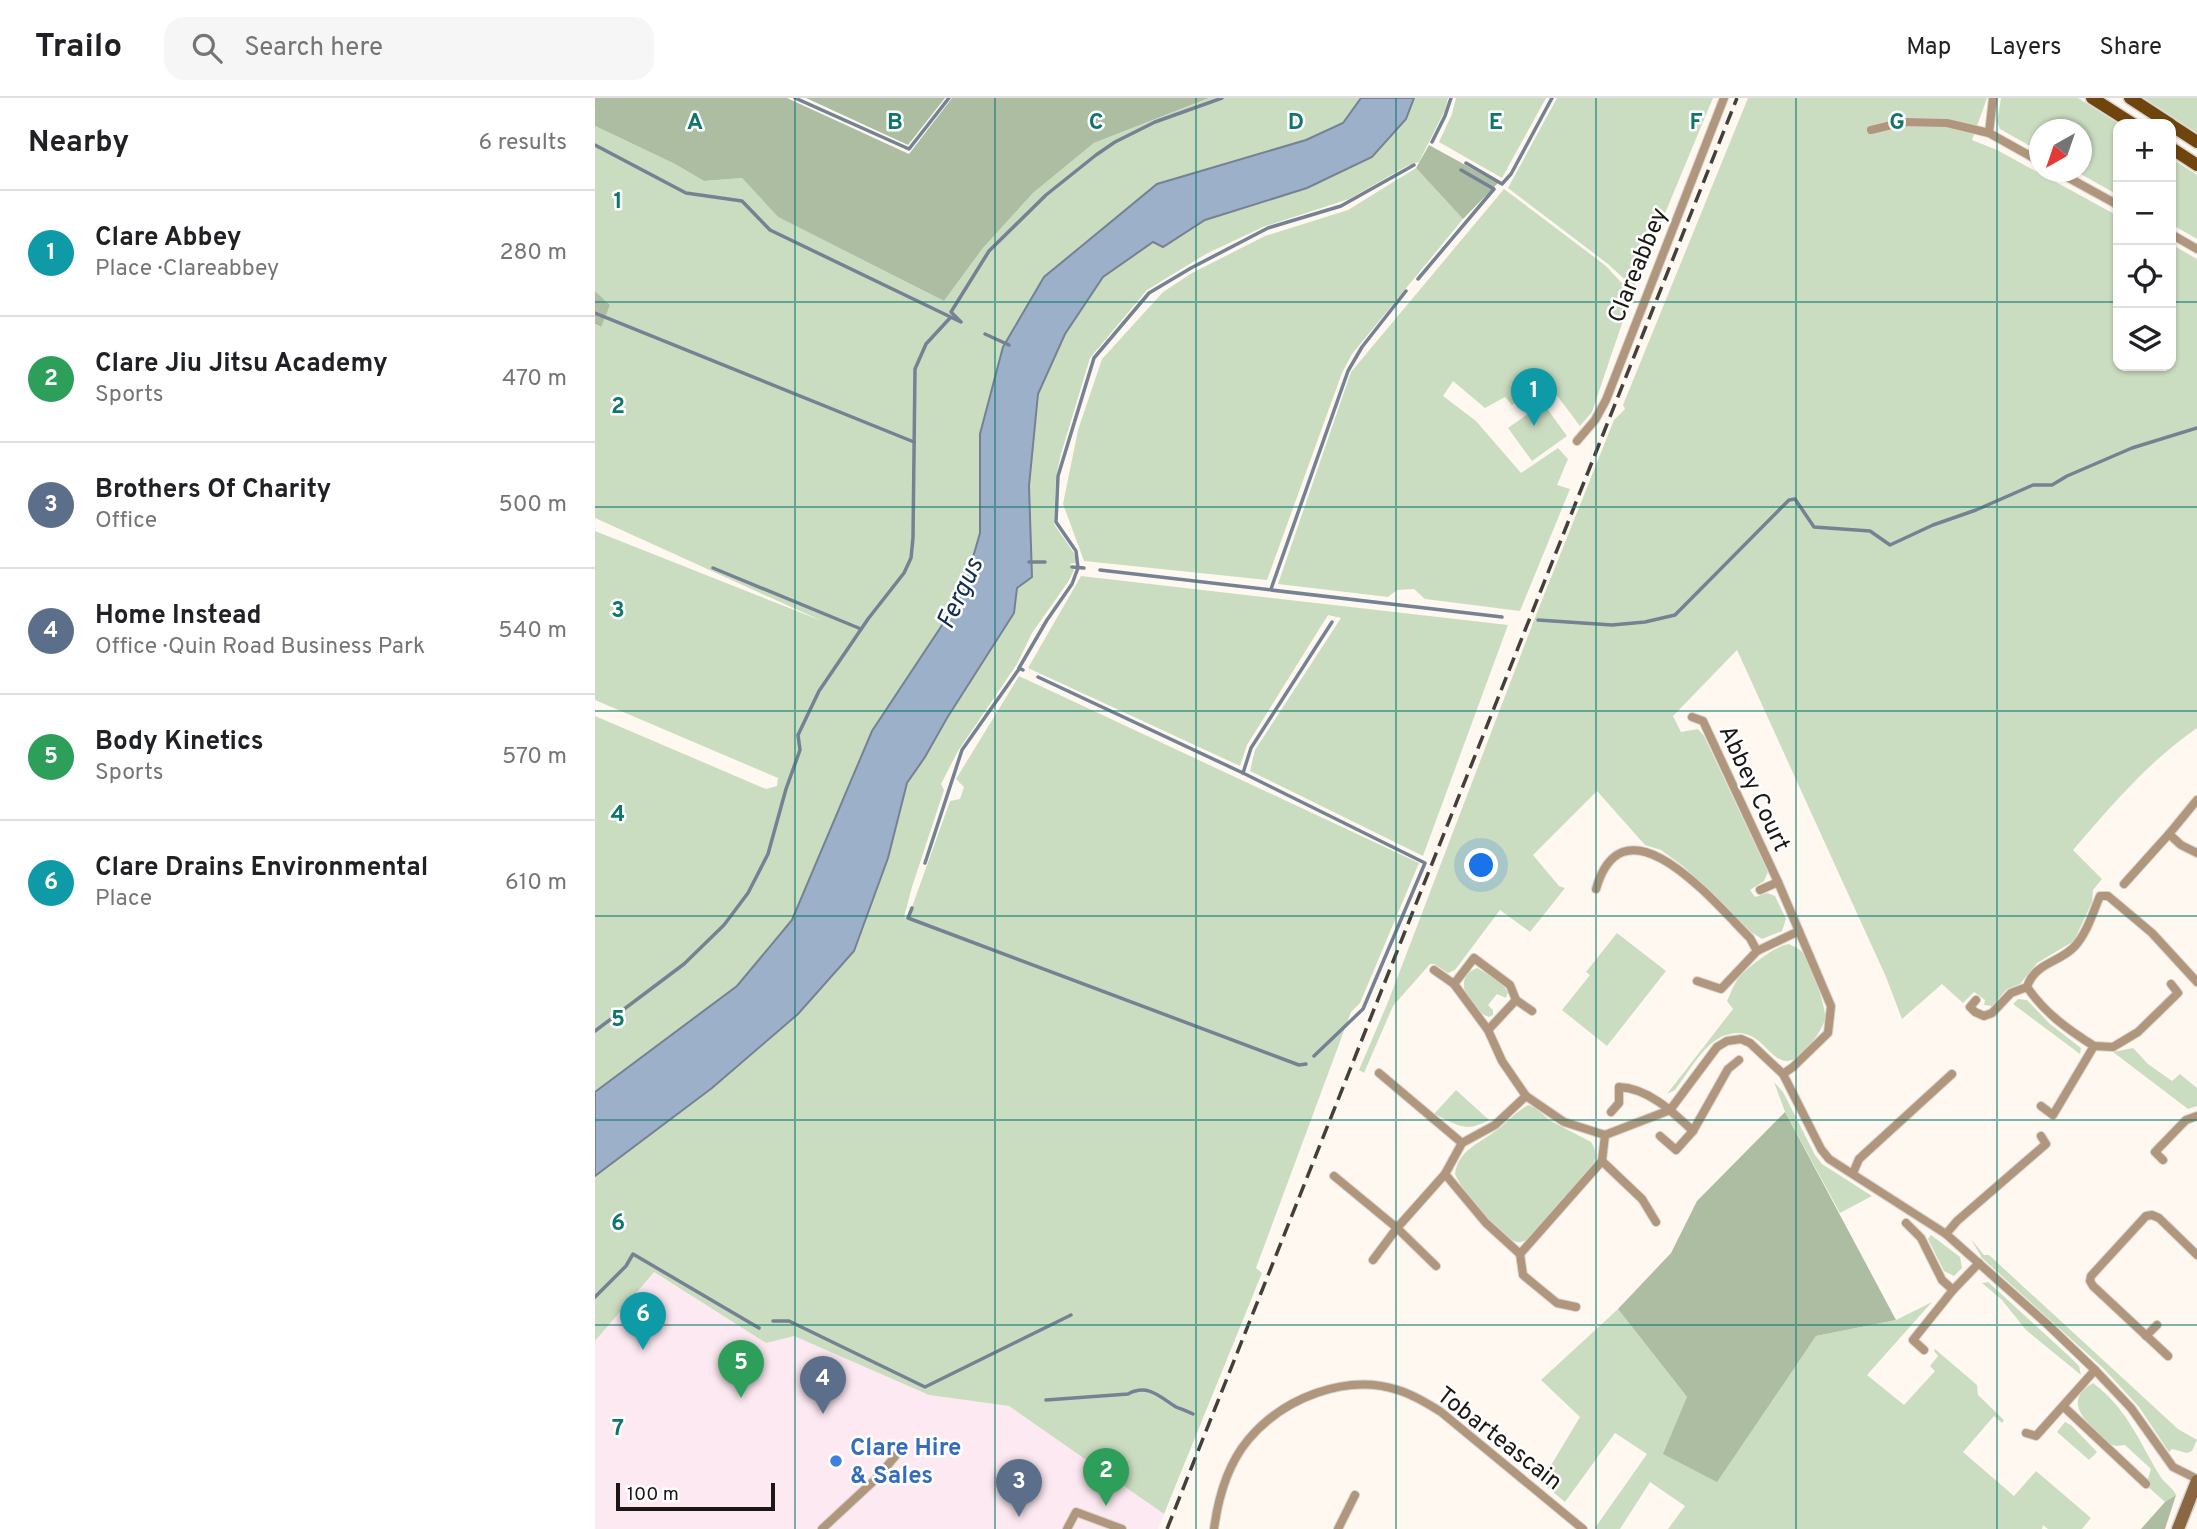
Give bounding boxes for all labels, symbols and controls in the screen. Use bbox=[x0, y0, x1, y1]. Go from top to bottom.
search box bbox=[164, 17, 654, 80]
text: Trailo bbox=[35, 27, 122, 69]
icon: search bbox=[188, 29, 226, 67]
text: Search here bbox=[244, 32, 383, 65]
text: Map bbox=[1906, 33, 1951, 63]
text: Layers bbox=[1989, 33, 2061, 63]
text: Share bbox=[2099, 33, 2162, 63]
text: A bbox=[687, 109, 703, 138]
text: B bbox=[887, 109, 903, 138]
text: C bbox=[1089, 109, 1103, 138]
text: D bbox=[1288, 109, 1304, 138]
text: E bbox=[1489, 109, 1503, 138]
text: F bbox=[1689, 109, 1703, 138]
text: G bbox=[1889, 109, 1905, 138]
north arrow bbox=[2029, 119, 2092, 182]
map controls bbox=[2113, 119, 2176, 371]
button: + bbox=[2113, 119, 2176, 182]
text: Nearby bbox=[28, 125, 129, 162]
text: 6 results bbox=[479, 129, 567, 158]
button: − bbox=[2113, 182, 2176, 245]
text: 1 bbox=[613, 188, 623, 217]
street label: Clareabbey bbox=[1602, 204, 1676, 328]
text: Clare Abbey bbox=[95, 222, 241, 255]
text: 1 bbox=[46, 239, 56, 268]
text: 280 m bbox=[499, 239, 567, 268]
button: locate bbox=[2113, 245, 2176, 308]
text: Place · Clareabbey bbox=[95, 255, 279, 284]
button: layers bbox=[2113, 308, 2176, 371]
text: Clare Jiu Jitsu Academy bbox=[95, 348, 388, 381]
text: 2 bbox=[44, 365, 58, 394]
text: 470 m bbox=[502, 365, 567, 394]
pin: 1 bbox=[1511, 368, 1557, 426]
text: Sports bbox=[95, 381, 163, 410]
text: 2 bbox=[611, 393, 625, 422]
text: Brothers Of Charity bbox=[95, 474, 331, 507]
text: 3 bbox=[44, 491, 58, 520]
text: 500 m bbox=[499, 491, 567, 520]
text: Office bbox=[95, 507, 157, 536]
water label: Fergus bbox=[931, 552, 993, 635]
text: 3 bbox=[611, 597, 625, 626]
text: Home Instead bbox=[95, 600, 262, 633]
text: 4 bbox=[44, 617, 58, 646]
text: 540 m bbox=[498, 617, 567, 646]
text: Office · Quin Road Business Park bbox=[95, 633, 425, 662]
street label: Abbey Court bbox=[1711, 721, 1796, 857]
text: Body Kinetics bbox=[95, 726, 264, 759]
text: 5 bbox=[44, 743, 58, 772]
text: 570 m bbox=[502, 743, 567, 772]
text: Sports bbox=[95, 759, 163, 788]
text: 4 bbox=[611, 801, 625, 830]
your location bbox=[1464, 848, 1498, 882]
text: Clare Drains Environmental bbox=[95, 852, 428, 885]
text: 6 bbox=[44, 869, 58, 898]
text: 610 m bbox=[505, 869, 567, 898]
text: Place bbox=[95, 885, 152, 914]
text: 5 bbox=[611, 1006, 625, 1035]
text: 6 bbox=[611, 1210, 625, 1239]
pin: 6 bbox=[620, 1292, 666, 1350]
pin: 5 bbox=[718, 1340, 764, 1398]
pin: 4 bbox=[800, 1356, 846, 1414]
street label: Tobarteascain bbox=[1430, 1381, 1567, 1498]
text: 7 bbox=[612, 1415, 624, 1444]
place label: Clare Hire & Sales bbox=[850, 1434, 961, 1492]
pin: 2 bbox=[1083, 1448, 1129, 1506]
marker: Clare Hire & Sales bbox=[828, 1453, 844, 1469]
pin: 3 bbox=[996, 1459, 1042, 1517]
scale bar bbox=[616, 1480, 775, 1512]
text: 100 m bbox=[627, 1483, 679, 1507]

